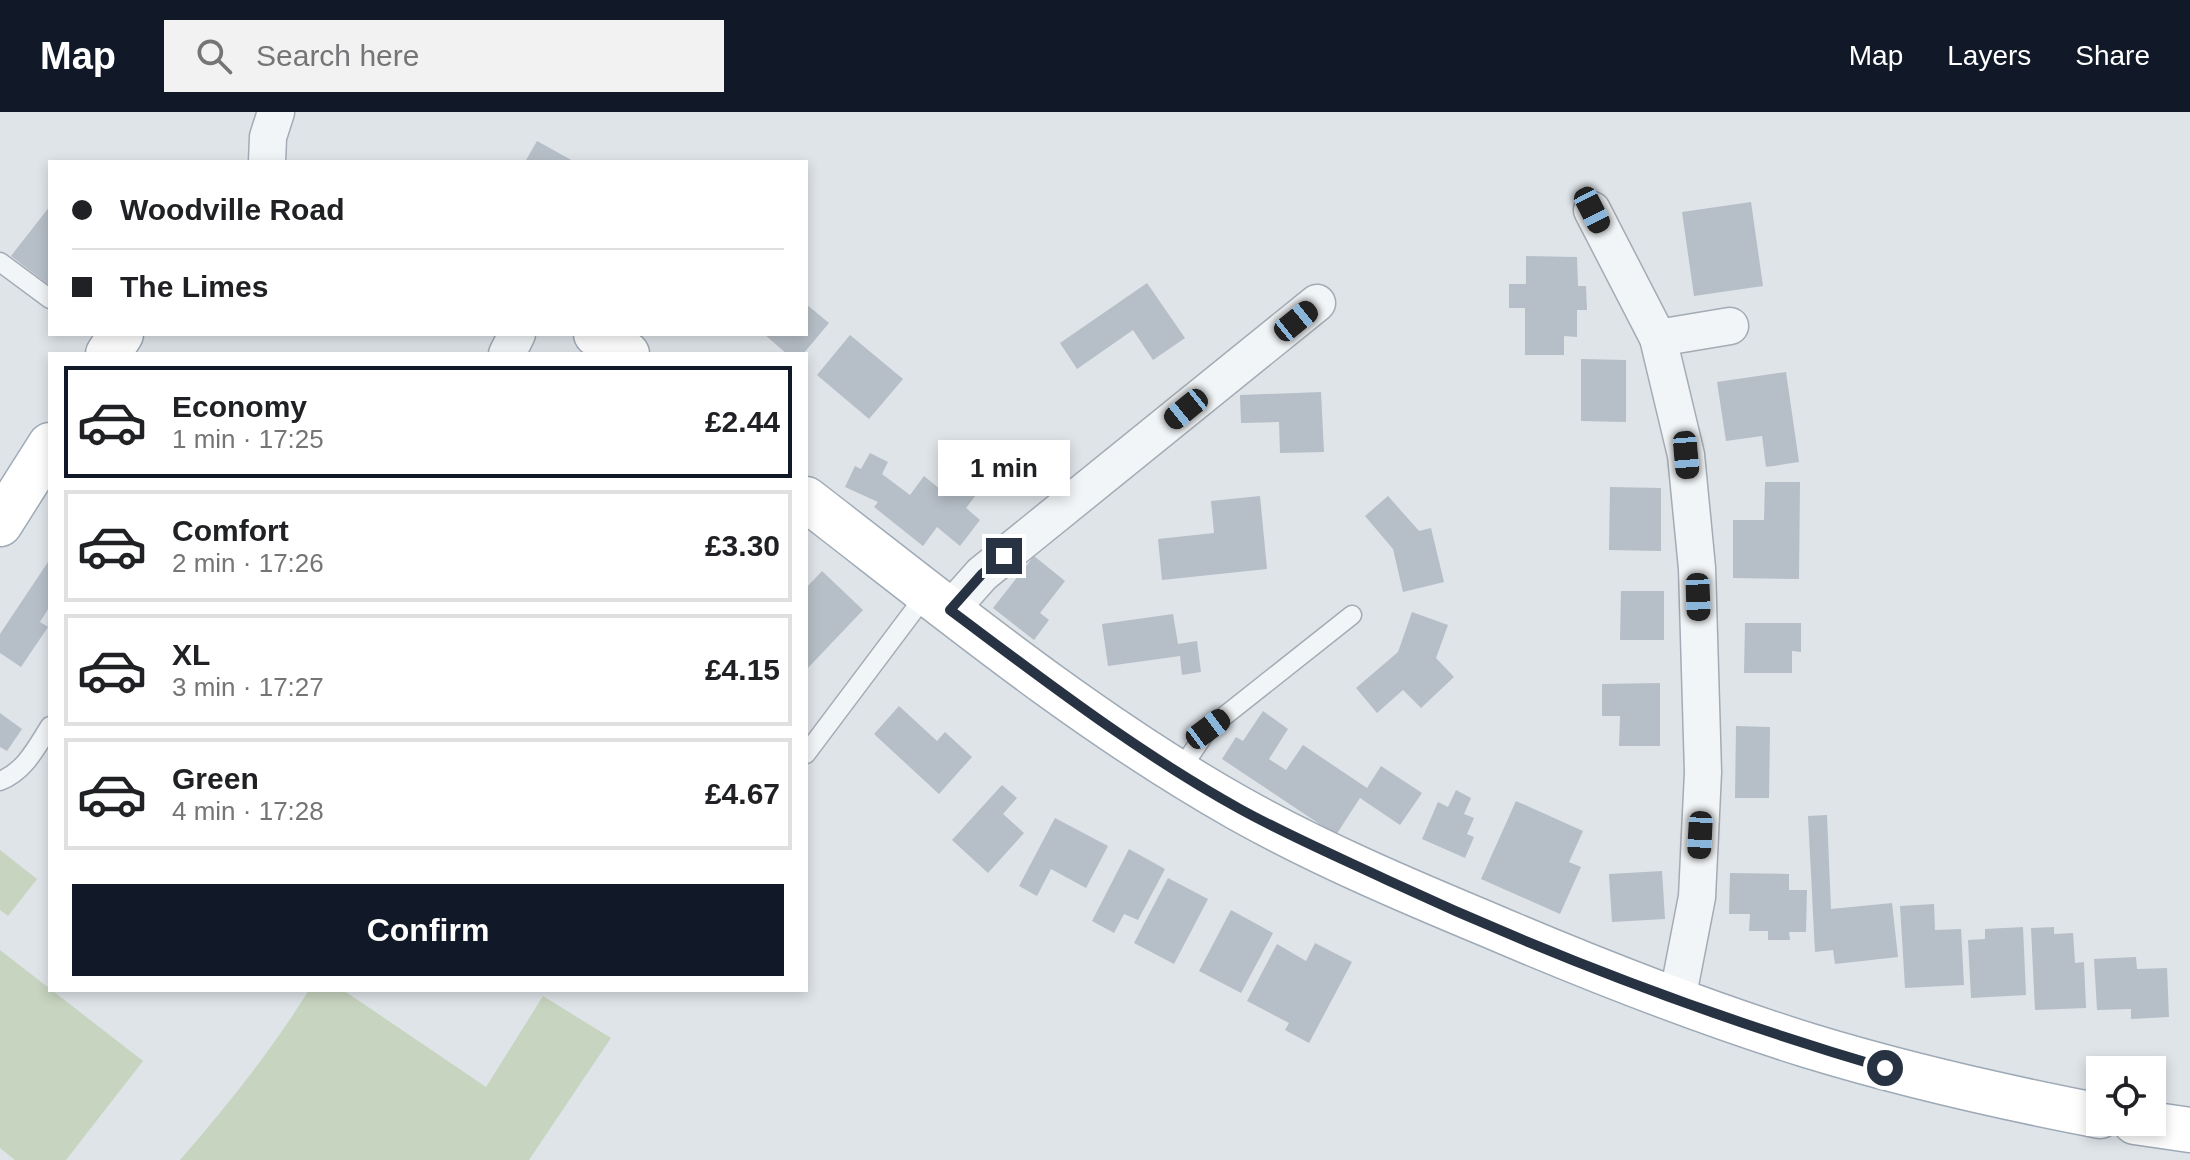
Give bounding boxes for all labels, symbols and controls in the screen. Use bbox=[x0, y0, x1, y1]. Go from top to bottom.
search box bbox=[164, 20, 724, 92]
icon: search bbox=[192, 34, 236, 78]
text: Map bbox=[40, 35, 116, 77]
text: Search here bbox=[256, 39, 419, 72]
text: Map bbox=[1849, 40, 1903, 71]
text: Layers bbox=[1947, 40, 2031, 71]
text: Share bbox=[2075, 40, 2150, 71]
car bbox=[1570, 183, 1614, 237]
text: Woodville Road bbox=[120, 193, 344, 226]
text: The Limes bbox=[120, 270, 268, 303]
car bbox=[1270, 297, 1322, 345]
car bbox=[1160, 385, 1212, 433]
icon: car bbox=[76, 386, 148, 458]
text: Economy bbox=[172, 390, 307, 423]
text: £2.44 bbox=[705, 405, 780, 438]
text: 1 min · 17:25 bbox=[172, 424, 324, 454]
car bbox=[1672, 430, 1700, 480]
callout: 1 min bbox=[938, 440, 1070, 496]
text: 1 min bbox=[970, 453, 1038, 483]
icon: car bbox=[76, 510, 148, 582]
text: Comfort bbox=[172, 514, 289, 547]
text: £3.30 bbox=[705, 529, 780, 562]
route end bbox=[986, 538, 1022, 574]
text: 2 min · 17:26 bbox=[172, 548, 324, 578]
car bbox=[1685, 573, 1711, 621]
icon: car bbox=[76, 634, 148, 706]
text: XL bbox=[172, 638, 210, 671]
text: £4.15 bbox=[705, 653, 780, 686]
text: 3 min · 17:27 bbox=[172, 672, 324, 702]
car bbox=[1182, 705, 1234, 753]
icon: car bbox=[76, 758, 148, 830]
text: Green bbox=[172, 762, 259, 795]
text: £4.67 bbox=[705, 777, 780, 810]
text: 4 min · 17:28 bbox=[172, 796, 324, 826]
car bbox=[1687, 810, 1713, 860]
button: Confirm bbox=[72, 884, 784, 976]
route start bbox=[1867, 1050, 1903, 1086]
map controls bbox=[2086, 1056, 2166, 1136]
button: locate bbox=[2086, 1056, 2166, 1136]

